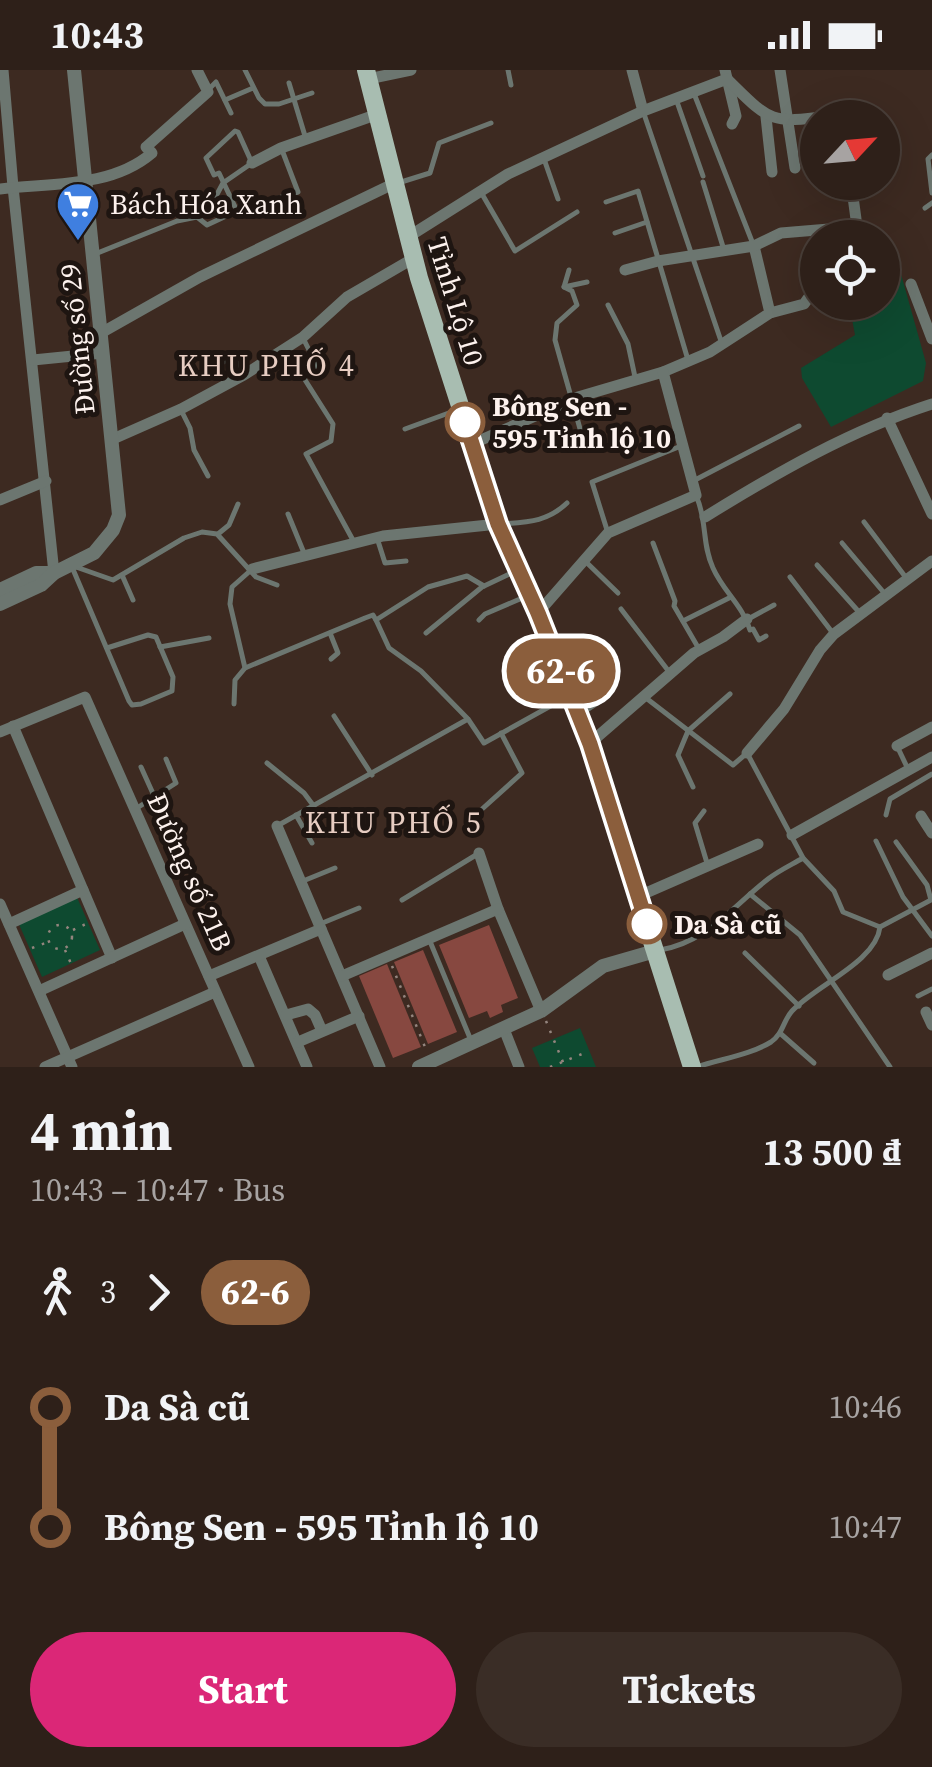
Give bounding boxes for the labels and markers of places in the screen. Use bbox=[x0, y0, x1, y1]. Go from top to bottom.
supermarket icon: Bách Hóa Xanh bbox=[55, 181, 101, 242]
place label: Bách Hóa Xanh bbox=[110, 185, 302, 223]
place label: Bông Sen - 595 Tỉnh lộ 10 bbox=[492, 387, 671, 457]
marker: Bông Sen - 595 Tỉnh lộ 10 bbox=[446, 403, 484, 441]
marker: Da Sà cũ bbox=[628, 905, 666, 943]
place label: Da Sà cũ bbox=[674, 905, 781, 943]

